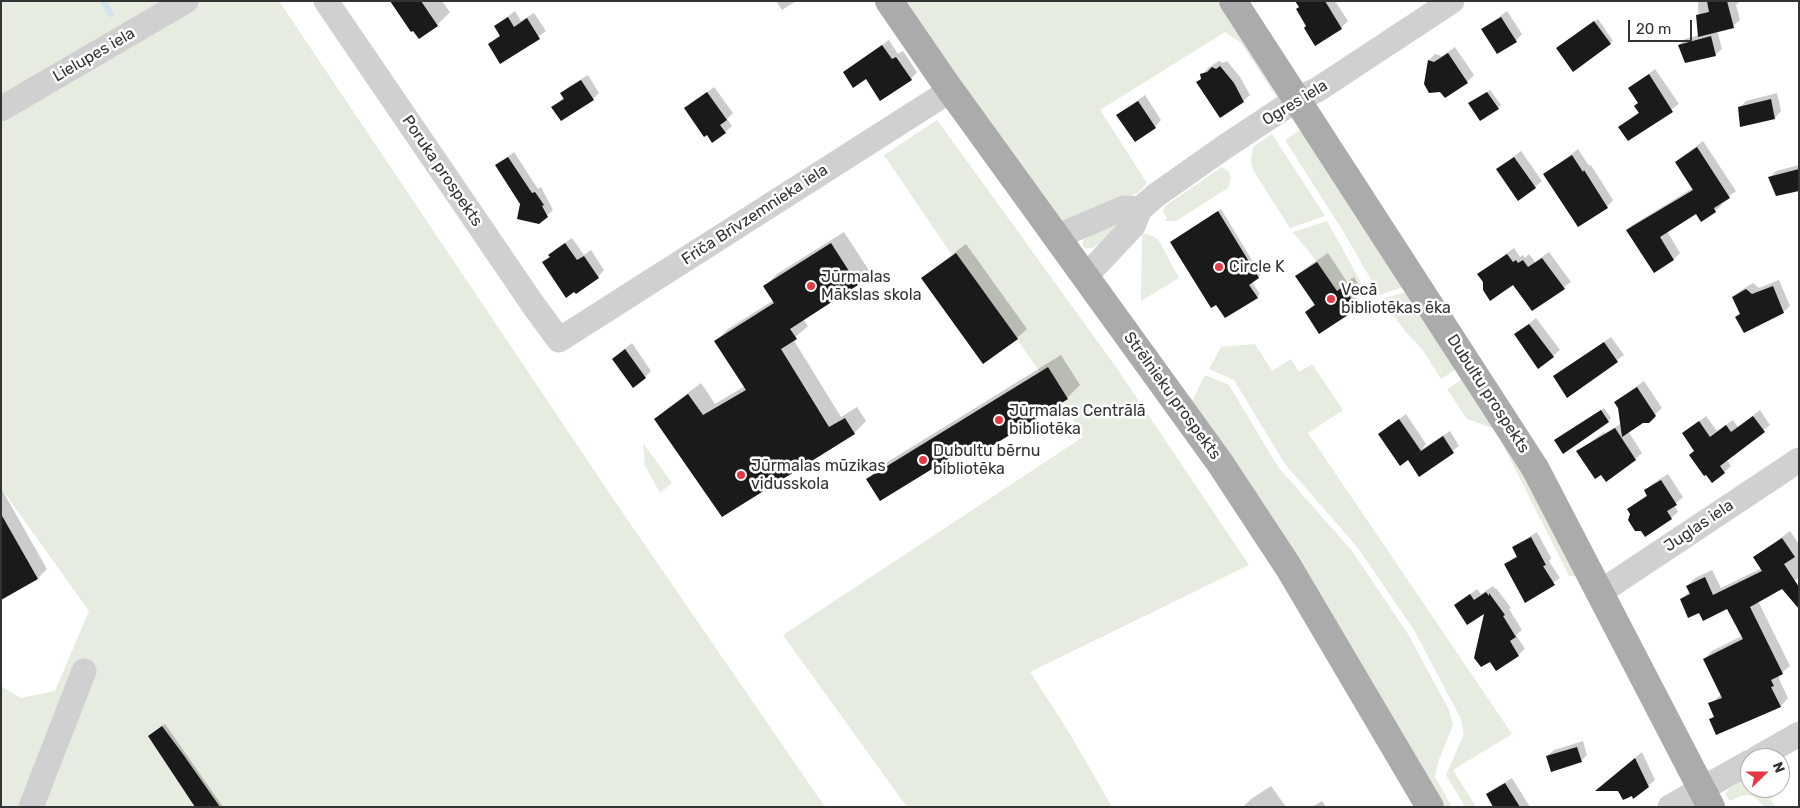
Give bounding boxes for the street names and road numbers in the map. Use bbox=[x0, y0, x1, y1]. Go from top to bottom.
street label: Lielupes iela bbox=[50, 24, 138, 86]
street label: Ogres iela bbox=[1259, 76, 1331, 130]
street label: Poruka prospekts bbox=[398, 112, 486, 230]
street label: Friča Brīvzemnieka iela bbox=[678, 161, 832, 269]
street label: Strēlnieku prospekts bbox=[1119, 328, 1225, 464]
street label: Dubultu prospekts bbox=[1443, 331, 1533, 457]
street label: Juglas iela bbox=[1661, 496, 1737, 556]

